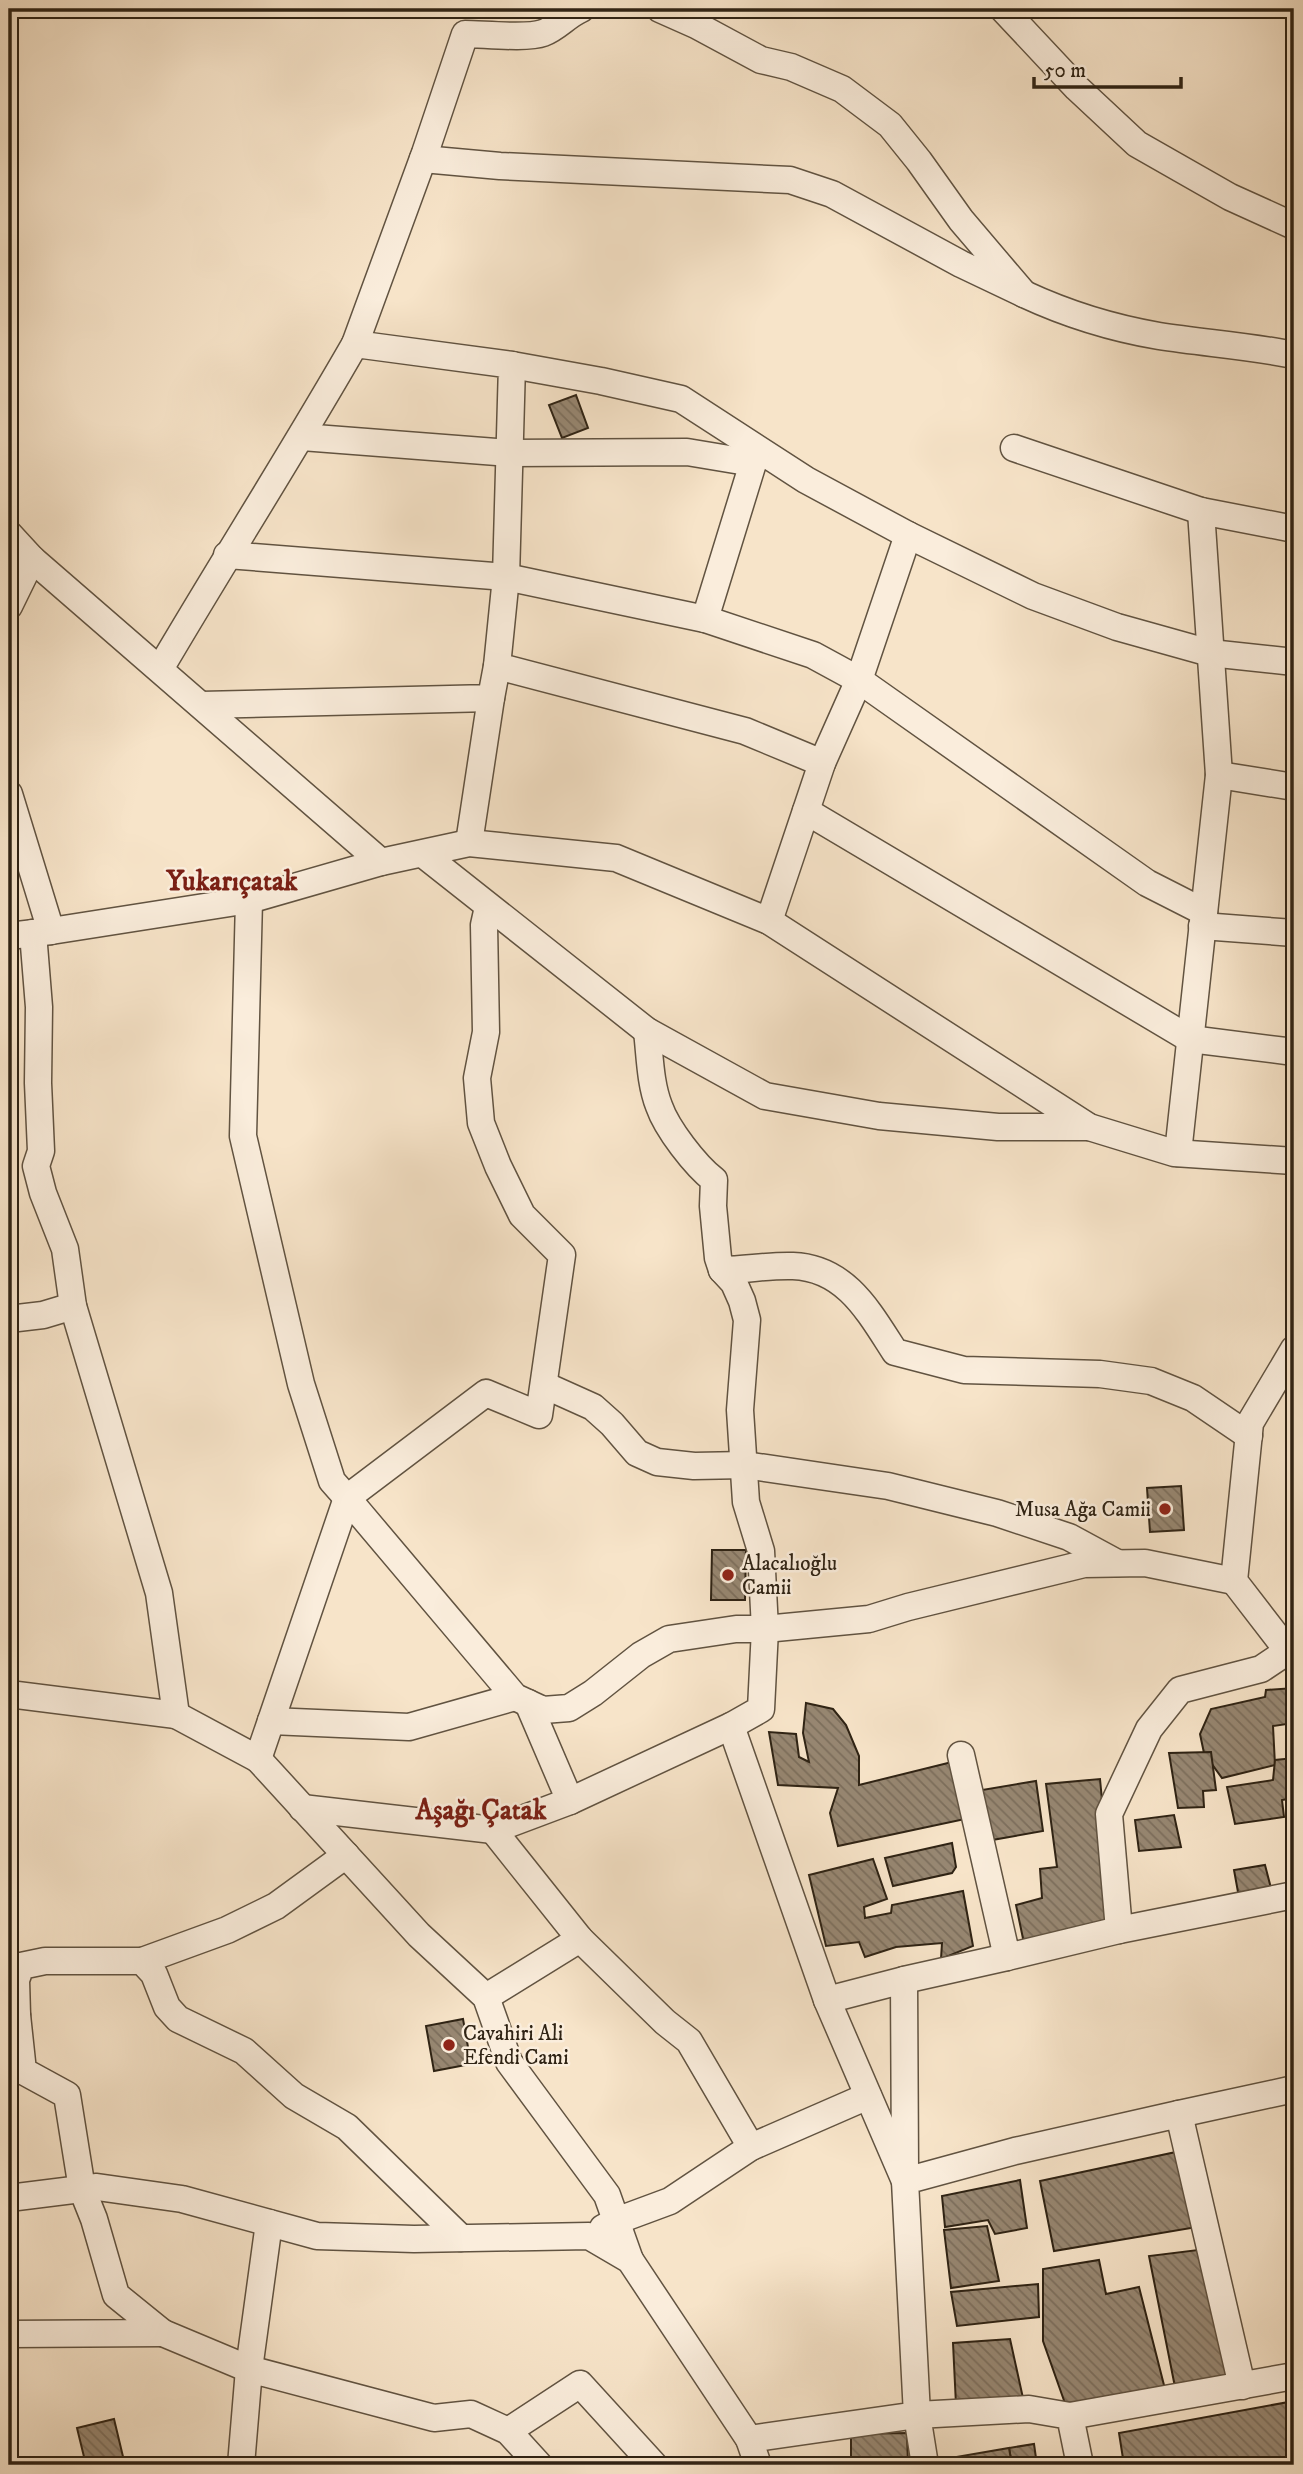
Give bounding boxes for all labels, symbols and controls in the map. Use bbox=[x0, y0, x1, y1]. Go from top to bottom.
scale bar bbox=[1034, 46, 1180, 90]
text: 50 m bbox=[1044, 58, 1086, 84]
district label: Yukarıçatak bbox=[165, 864, 299, 899]
place label: Musa Ağa Camii bbox=[1015, 1497, 1151, 1523]
marker: Musa Ağa Camii bbox=[1157, 1501, 1173, 1517]
place label: Alacalıoğlu Camii bbox=[742, 1551, 837, 1601]
marker: Alacalıoğlu Camii bbox=[720, 1567, 736, 1583]
district label: Aşağı Çatak bbox=[414, 1793, 548, 1828]
place label: Cavahiri Ali Efendi Cami bbox=[463, 2021, 569, 2071]
marker: Cavahiri Ali Efendi Cami bbox=[441, 2037, 457, 2053]

